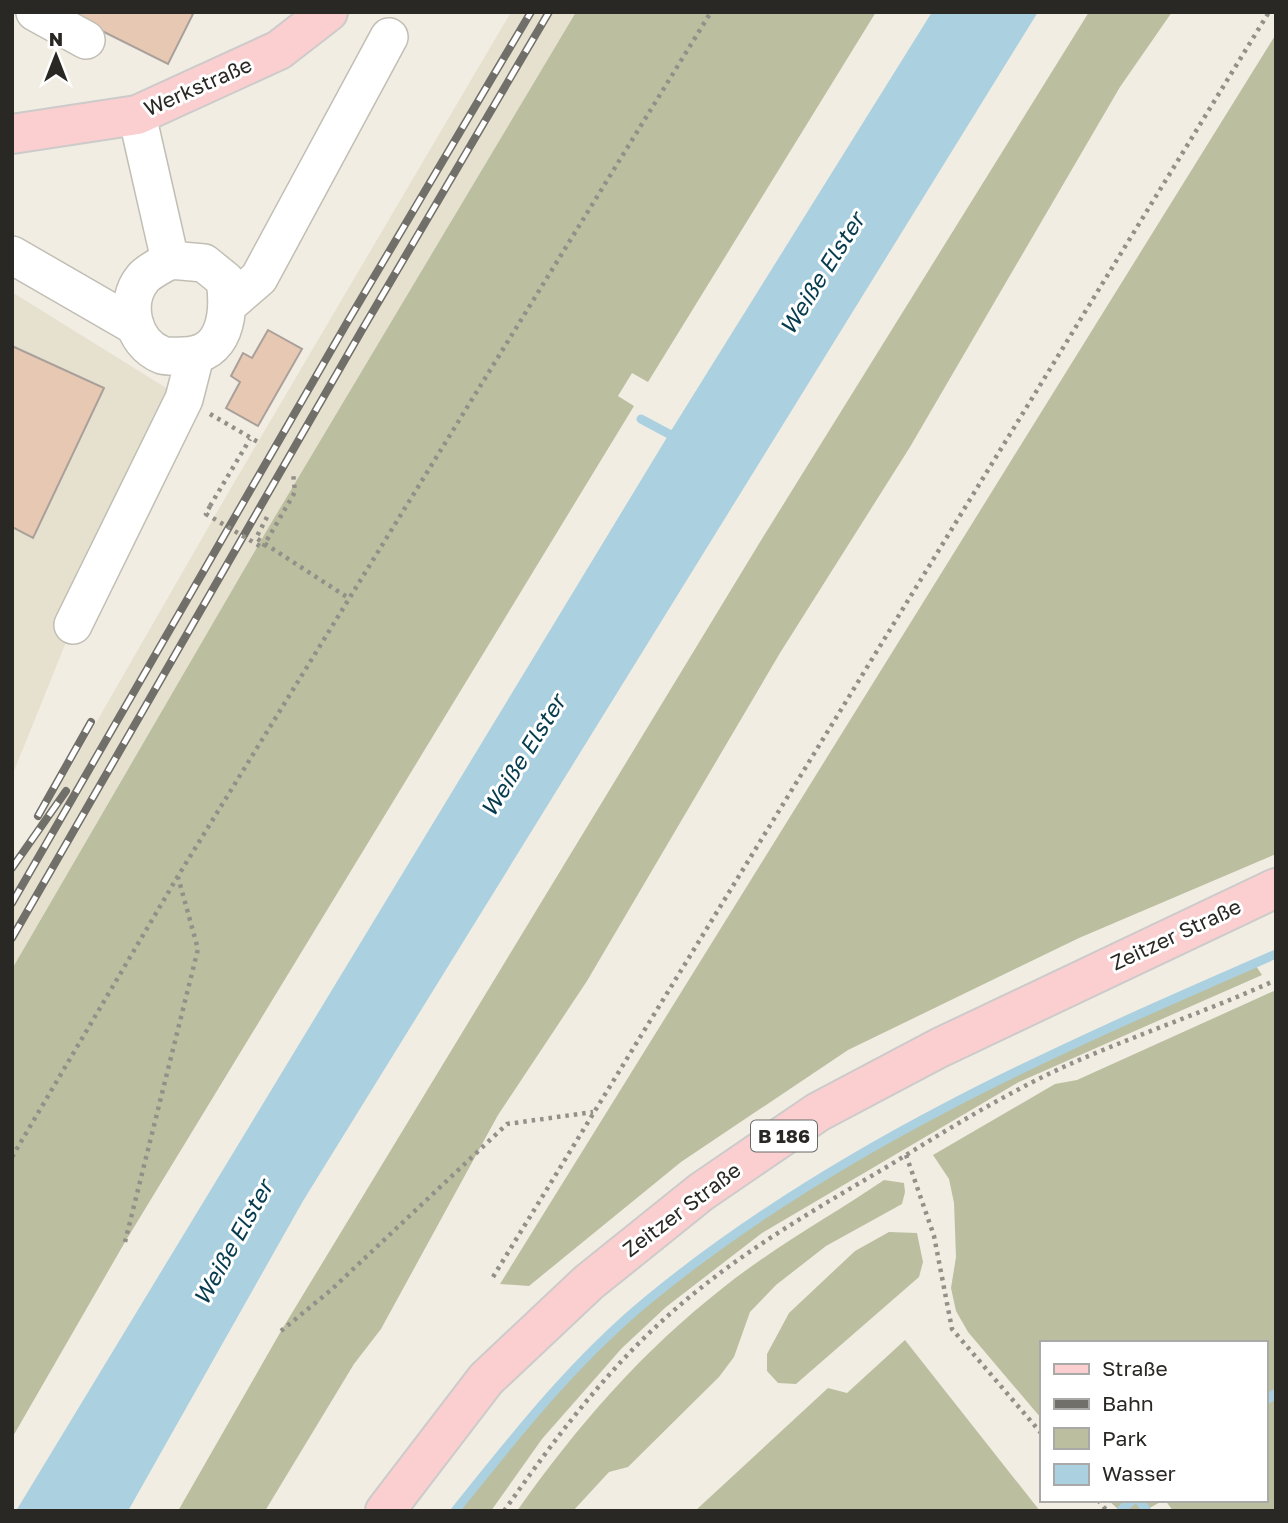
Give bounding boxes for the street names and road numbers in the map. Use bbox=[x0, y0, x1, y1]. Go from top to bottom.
street label: Werkstraße bbox=[140, 51, 256, 121]
street label: Zeitzer Straße bbox=[1106, 893, 1245, 976]
road number: B 186 bbox=[751, 1120, 817, 1152]
street label: Zeitzer Straße bbox=[617, 1156, 745, 1262]

